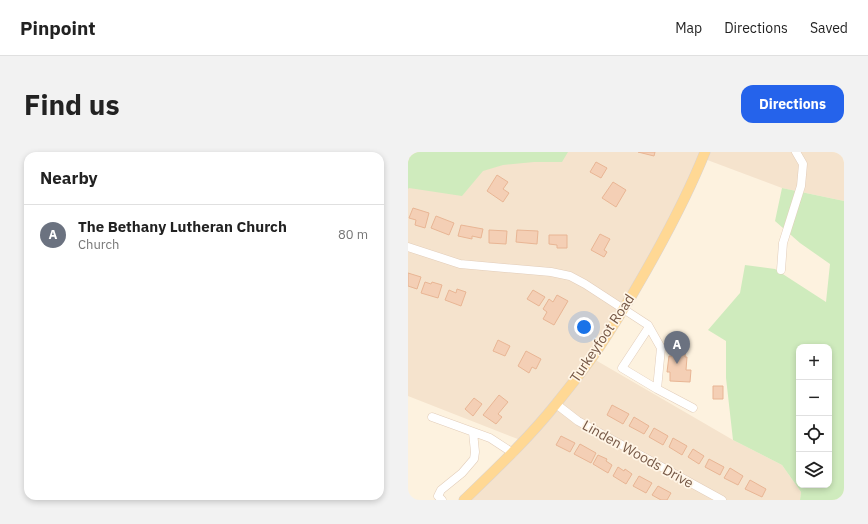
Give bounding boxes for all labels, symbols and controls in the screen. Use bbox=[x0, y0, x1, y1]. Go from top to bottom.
text: Pinpoint bbox=[20, 16, 96, 40]
text: Map bbox=[675, 19, 702, 37]
text: Directions bbox=[724, 19, 788, 37]
text: Saved bbox=[810, 19, 848, 37]
button: Directions bbox=[741, 85, 844, 123]
text: Find us bbox=[24, 86, 120, 123]
text: Nearby bbox=[40, 167, 98, 189]
text: The Bethany Lutheran Church bbox=[78, 217, 287, 236]
text: A bbox=[49, 226, 57, 243]
text: 80 m bbox=[338, 226, 368, 243]
text: Church bbox=[78, 236, 119, 253]
street label: Turkeyfoot Road bbox=[566, 290, 638, 386]
your location bbox=[574, 317, 594, 337]
pin: A bbox=[664, 331, 690, 364]
map controls bbox=[796, 344, 832, 488]
button: + bbox=[796, 344, 832, 380]
button: − bbox=[796, 380, 832, 416]
street label: Linden Woods Drive bbox=[579, 416, 697, 492]
button: locate bbox=[796, 416, 832, 452]
button: layers bbox=[796, 452, 832, 488]

